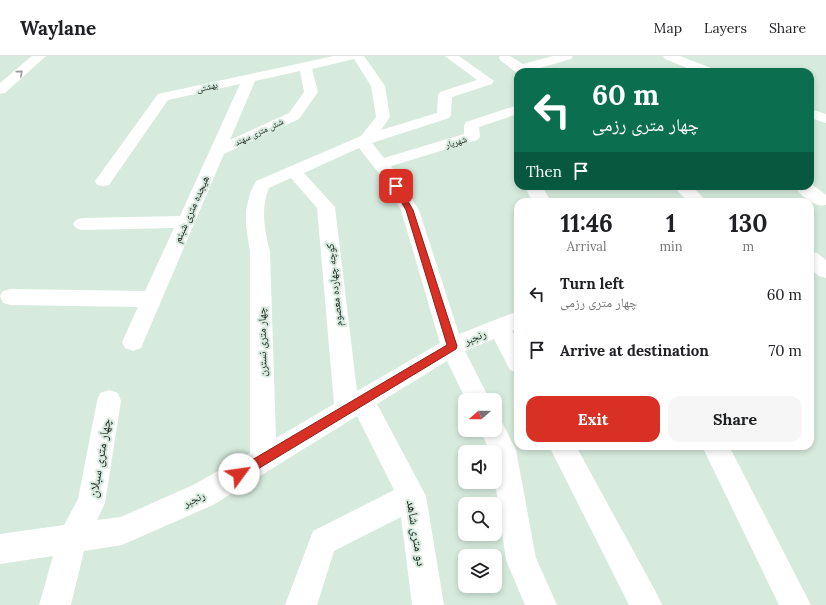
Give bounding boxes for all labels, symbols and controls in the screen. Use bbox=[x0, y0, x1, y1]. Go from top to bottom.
text: Waylane bbox=[20, 16, 96, 40]
text: Map bbox=[654, 19, 682, 37]
text: Layers bbox=[704, 19, 747, 37]
text: Share bbox=[769, 19, 806, 37]
one-way arrow bbox=[15, 71, 23, 78]
text: 60 m bbox=[592, 77, 659, 113]
street label: بهشتی bbox=[195, 79, 219, 95]
icon: left bbox=[526, 84, 578, 136]
text: چهار متری رزمی bbox=[592, 113, 699, 136]
street label: شش متری سهند bbox=[233, 115, 285, 148]
street label: شهریار bbox=[443, 133, 468, 150]
icon: arrive bbox=[570, 160, 592, 182]
text: Then bbox=[526, 162, 562, 181]
pin bbox=[379, 169, 413, 203]
street label: هیجده متری شبنم bbox=[170, 173, 213, 245]
icon: arrive bbox=[385, 175, 407, 197]
text: 11:46 bbox=[560, 208, 613, 239]
text: 1 bbox=[666, 208, 676, 239]
text: 130 bbox=[729, 208, 768, 239]
text: Arrival bbox=[567, 238, 607, 255]
text: min bbox=[659, 238, 683, 255]
text: m bbox=[742, 238, 754, 255]
street label: کوچه چهارده معصوم bbox=[323, 242, 345, 327]
text: Turn left bbox=[560, 274, 624, 293]
icon: left bbox=[526, 283, 548, 305]
text: 60 m bbox=[767, 285, 802, 304]
text: چهار متری رزمی bbox=[560, 294, 637, 311]
street label: چهار متری نسترن bbox=[254, 307, 270, 377]
street label: رنجبر bbox=[461, 326, 488, 348]
icon: arrive bbox=[526, 339, 548, 361]
text: Arrive at destination bbox=[560, 341, 709, 360]
text: 70 m bbox=[768, 341, 802, 360]
north arrow bbox=[458, 393, 502, 437]
map controls bbox=[458, 393, 502, 593]
button: Exit bbox=[526, 396, 660, 442]
button: Share bbox=[668, 396, 802, 442]
street label: چهار متری سبلان bbox=[84, 417, 115, 499]
button: sound bbox=[458, 445, 502, 489]
position arrow bbox=[218, 453, 260, 495]
street label: رنجبر bbox=[180, 488, 207, 510]
button: search bbox=[458, 497, 502, 541]
street label: دو متری شاهد bbox=[403, 499, 430, 567]
button: layers bbox=[458, 549, 502, 593]

